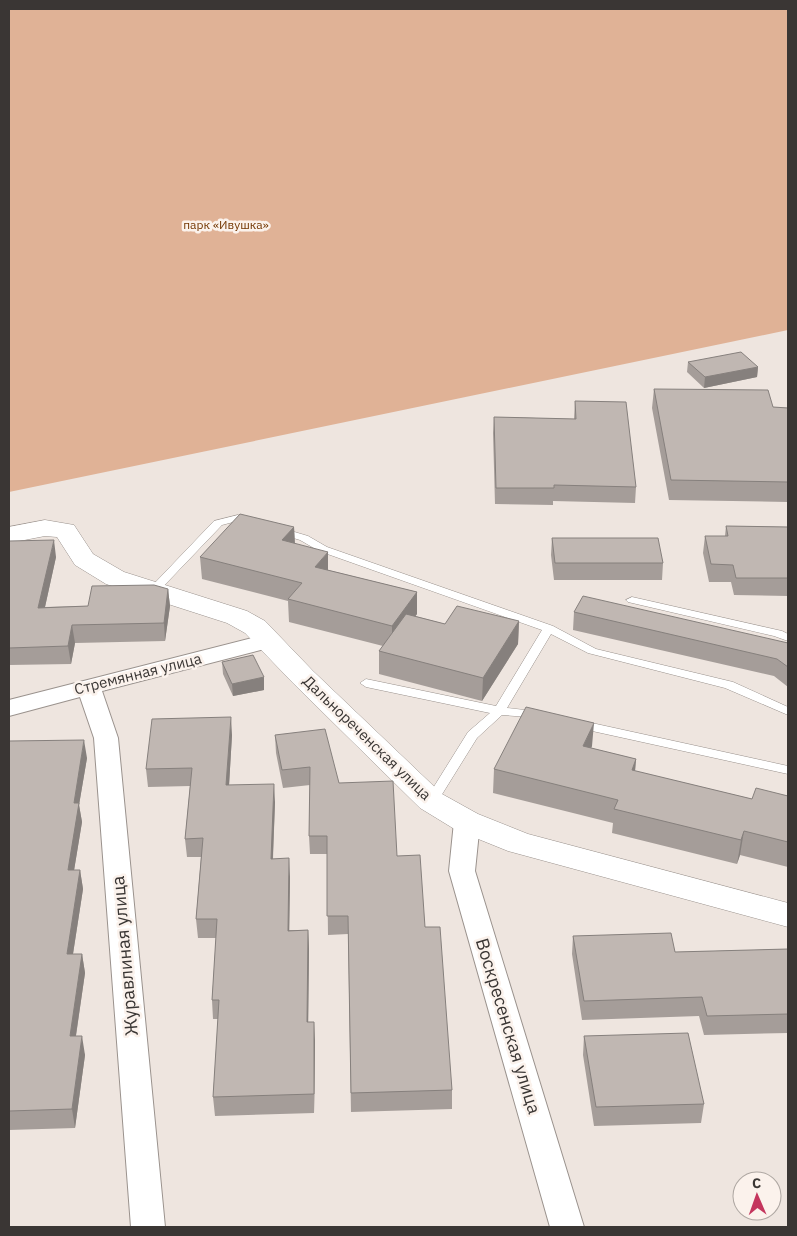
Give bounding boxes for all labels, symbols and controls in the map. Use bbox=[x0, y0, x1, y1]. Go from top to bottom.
park label: парк «Ивушка» bbox=[183, 217, 269, 232]
street label: Стремянная улица bbox=[72, 649, 204, 699]
street label: Дальнореченская улица bbox=[299, 671, 436, 804]
street label: Журавлиная улица bbox=[106, 875, 143, 1037]
street label: Воскресенская улица bbox=[471, 935, 546, 1117]
north arrow bbox=[732, 1171, 782, 1221]
text: С bbox=[752, 1174, 761, 1192]

